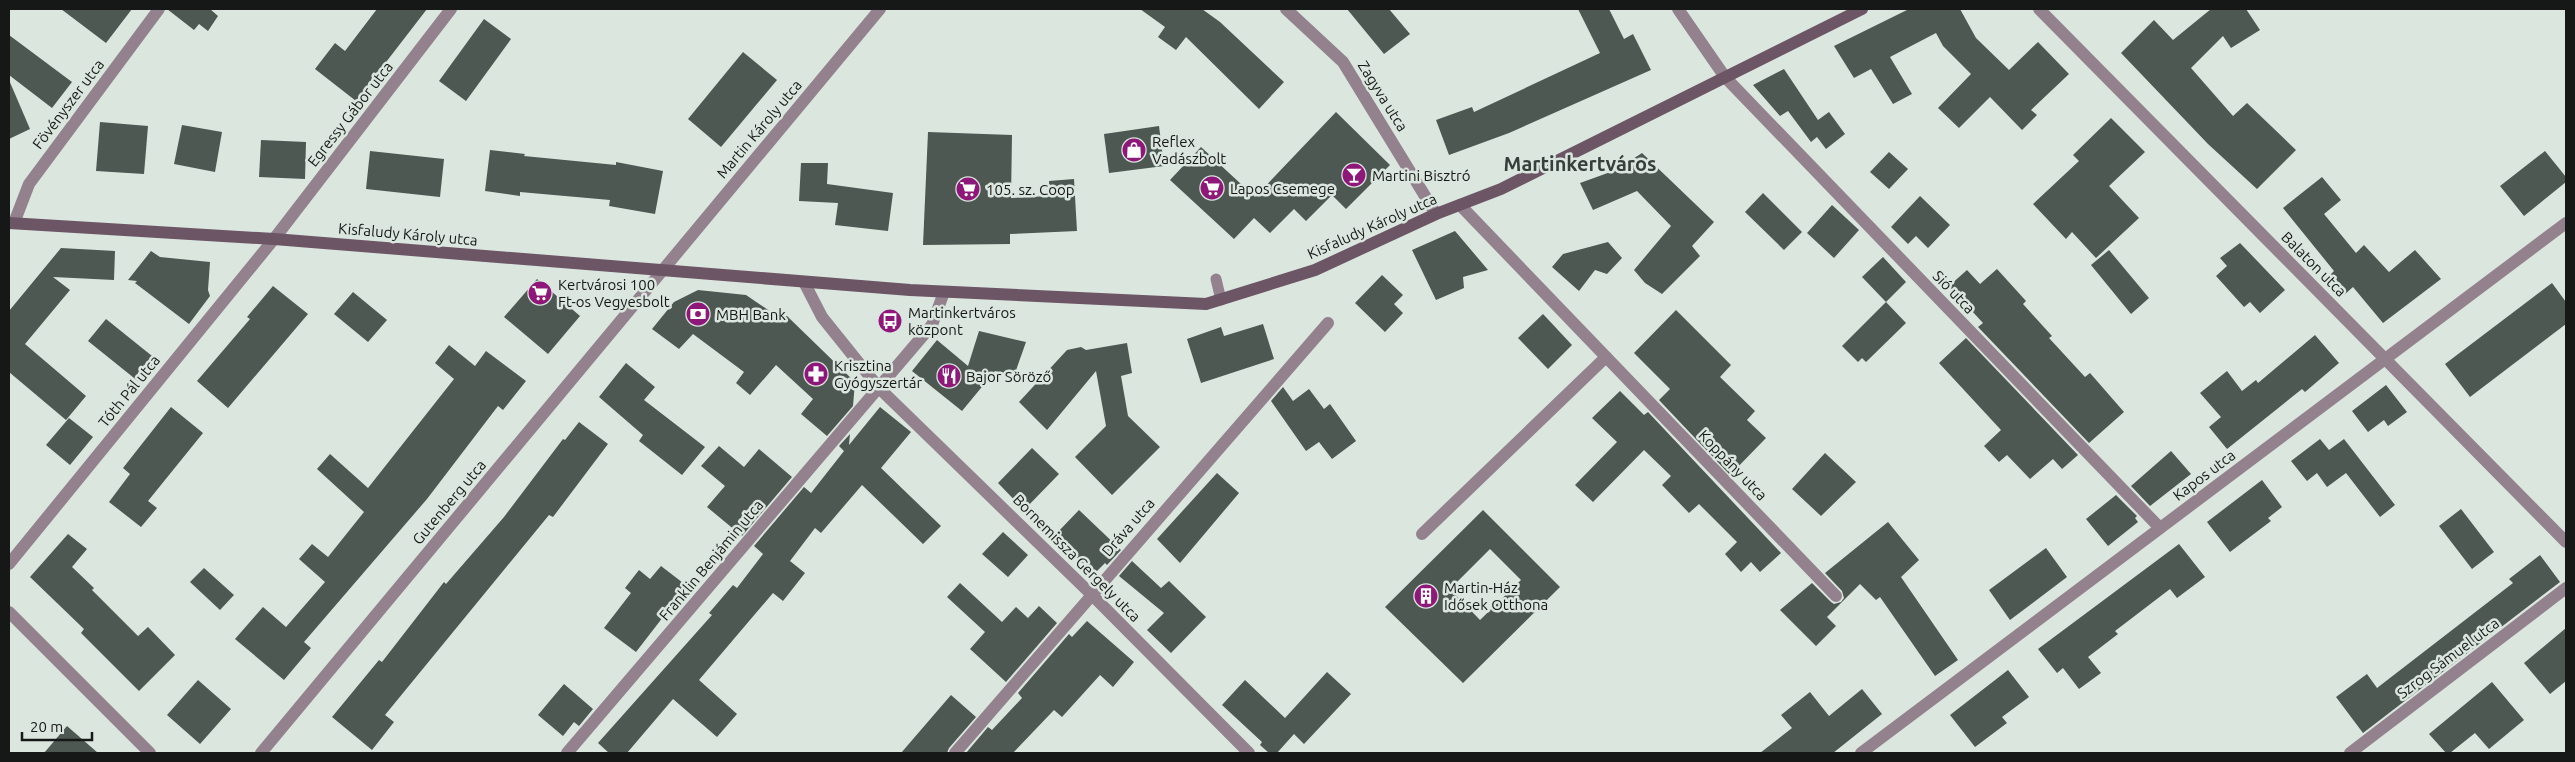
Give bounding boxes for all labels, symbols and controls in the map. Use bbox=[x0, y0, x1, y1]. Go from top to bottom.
street label: Fövényszer utca bbox=[29, 56, 107, 152]
street label: Egressy Gábor utca bbox=[304, 58, 396, 170]
street label: Zagyva utca bbox=[1355, 58, 1411, 134]
street label: Martin Károly utca bbox=[713, 76, 805, 182]
place label: Reflex Vadászbolt bbox=[1152, 133, 1226, 167]
shop icon: Reflex Vadászbolt bbox=[1121, 137, 1147, 163]
district label: Martinkertváros bbox=[1504, 152, 1656, 175]
bar icon: Martini Bisztró bbox=[1341, 162, 1367, 188]
place label: Martini Bisztró bbox=[1372, 167, 1471, 184]
supermarket icon: Lapos Csemege bbox=[1199, 175, 1225, 201]
supermarket icon: 105. sz. Coop bbox=[955, 176, 981, 202]
place label: Lapos Csemege bbox=[1230, 180, 1335, 197]
place label: 105. sz. Coop bbox=[986, 181, 1075, 198]
street label: Kisfaludy Károly utca bbox=[1305, 190, 1439, 262]
street label: Kisfaludy Károly utca bbox=[338, 219, 478, 249]
street label: Balaton utca bbox=[2278, 228, 2350, 300]
street label: Sió utca bbox=[1930, 267, 1978, 317]
place label: Kertvárosi 100 Ft-os Vegyesbolt bbox=[558, 276, 670, 310]
supermarket icon: Kertvárosi 100 Ft-os Vegyesbolt bbox=[527, 280, 553, 306]
bank icon: MBH Bank bbox=[685, 301, 711, 327]
place label: Martinkertváros központ bbox=[908, 304, 1016, 338]
place label: MBH Bank bbox=[716, 306, 786, 323]
bus stop icon: Martinkertváros központ bbox=[877, 308, 903, 334]
street label: Tóth Pál utca bbox=[95, 352, 163, 430]
place label: Krisztina Gyógyszertár bbox=[834, 357, 922, 391]
pharmacy icon: Krisztina Gyógyszertár bbox=[803, 361, 829, 387]
restaurant icon: Bajor Söröző bbox=[936, 363, 962, 389]
place label: Bajor Söröző bbox=[966, 368, 1051, 385]
street label: Koppány utca bbox=[1695, 426, 1771, 504]
street label: Kapos utca bbox=[2170, 446, 2238, 504]
street label: Gutenberg utca bbox=[409, 456, 489, 548]
street label: Bornemissza Gergely utca bbox=[1010, 491, 1144, 625]
street label: Dráva utca bbox=[1098, 494, 1158, 560]
street label: Franklin Benjámin utca bbox=[656, 496, 766, 624]
place label: Martin-Ház Idősek Otthona bbox=[1444, 579, 1548, 613]
building icon: Martin-Ház Idősek Otthona bbox=[1413, 583, 1439, 609]
street label: Szrog Sámuel utca bbox=[2394, 614, 2502, 702]
scale bar bbox=[22, 710, 92, 742]
text: 20 m bbox=[30, 718, 63, 735]

